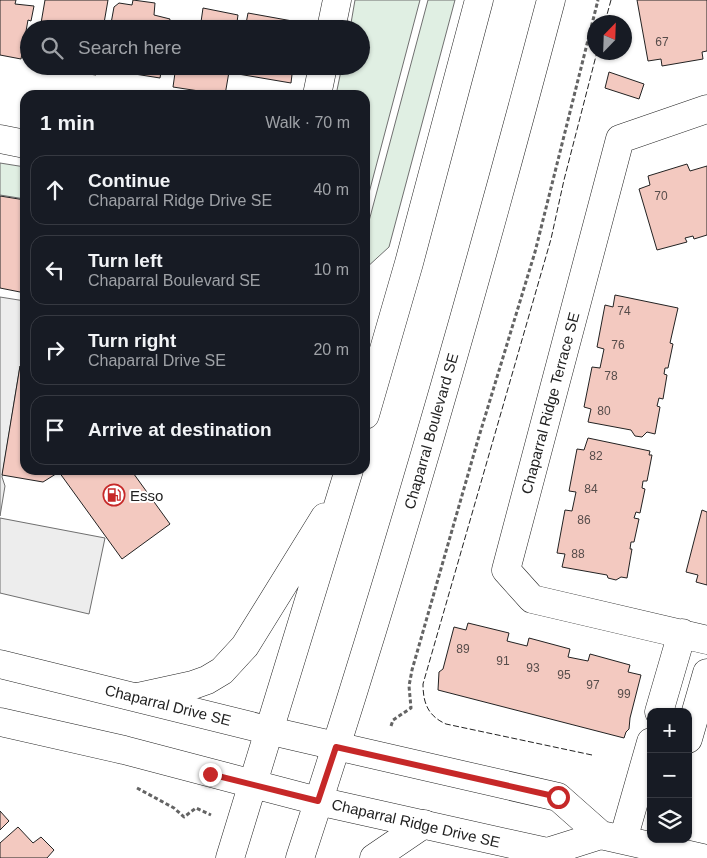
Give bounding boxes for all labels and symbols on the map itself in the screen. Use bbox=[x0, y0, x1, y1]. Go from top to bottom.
north arrow bbox=[587, 15, 632, 60]
house number: 67 bbox=[655, 35, 669, 49]
house number: 70 bbox=[654, 189, 668, 203]
house number: 74 bbox=[617, 304, 631, 318]
street label: Chaparral Ridge Terrace SE bbox=[518, 310, 582, 496]
house number: 76 bbox=[611, 338, 625, 352]
street label: Chaparral Boulevard SE bbox=[401, 351, 461, 511]
house number: 78 bbox=[604, 369, 618, 383]
house number: 80 bbox=[597, 404, 611, 418]
house number: 82 bbox=[589, 449, 603, 463]
house number: 84 bbox=[584, 482, 598, 496]
fuel station icon: Esso bbox=[102, 483, 126, 507]
place label: Esso bbox=[130, 487, 163, 504]
house number: 86 bbox=[577, 513, 591, 527]
house number: 88 bbox=[571, 547, 585, 561]
house number: 89 bbox=[456, 642, 470, 656]
house number: 91 bbox=[496, 654, 510, 668]
house number: 93 bbox=[526, 661, 540, 675]
house number: 95 bbox=[557, 668, 571, 682]
house number: 97 bbox=[586, 678, 600, 692]
street label: Chaparral Drive SE bbox=[103, 681, 233, 729]
house number: 99 bbox=[617, 687, 631, 701]
route end bbox=[199, 763, 222, 786]
route start bbox=[547, 786, 570, 809]
street label: Chaparral Ridge Drive SE bbox=[330, 795, 502, 851]

